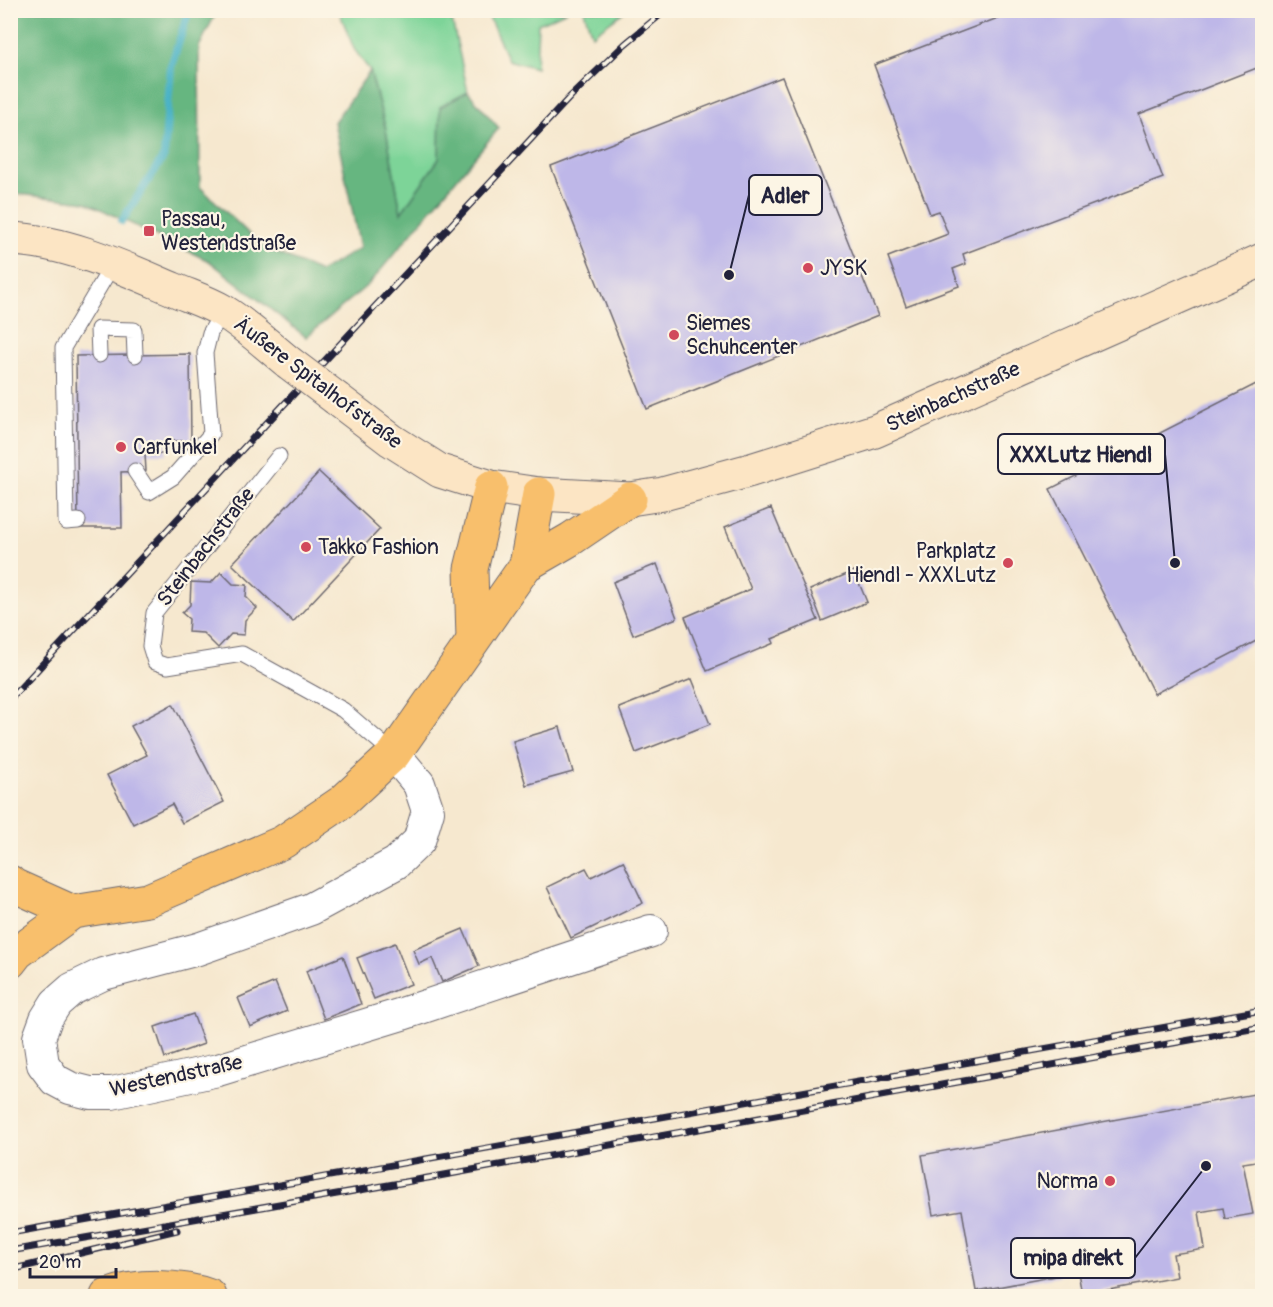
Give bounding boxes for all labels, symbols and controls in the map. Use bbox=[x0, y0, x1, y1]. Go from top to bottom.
callout: Adler bbox=[749, 175, 822, 215]
text: Adler bbox=[761, 182, 811, 210]
place label: Passau, Westendstraße bbox=[161, 206, 297, 257]
marker: Passau, Westendstraße bbox=[142, 224, 156, 238]
place label: JYSK bbox=[820, 255, 868, 282]
marker: JYSK bbox=[801, 261, 815, 275]
place label: Siemes Schuhcenter bbox=[686, 310, 798, 361]
street label: Äußere Spitalhofstraße bbox=[228, 311, 408, 456]
marker: Siemes Schuhcenter bbox=[667, 328, 681, 342]
street label: Steinbachstraße bbox=[882, 355, 1025, 439]
place label: Carfunkel bbox=[133, 434, 217, 461]
callout: XXXLutz Hiendl bbox=[998, 434, 1165, 474]
marker: Carfunkel bbox=[114, 440, 128, 454]
text: XXXLutz Hiendl bbox=[1010, 441, 1152, 469]
street label: Steinbachstraße bbox=[151, 481, 261, 612]
place label: Takko Fashion bbox=[318, 534, 439, 561]
place label: Parkplatz Hiendl - XXXLutz bbox=[846, 538, 996, 589]
marker: Takko Fashion bbox=[299, 540, 313, 554]
marker: Parkplatz Hiendl - XXXLutz bbox=[1001, 556, 1015, 570]
street label: Westendstraße bbox=[107, 1049, 246, 1103]
place label: Norma bbox=[1037, 1168, 1098, 1195]
marker: Norma bbox=[1103, 1174, 1117, 1188]
callout: mipa direkt bbox=[1011, 1238, 1135, 1278]
scale bar bbox=[30, 1241, 116, 1279]
text: mipa direkt bbox=[1023, 1244, 1124, 1272]
text: 20 m bbox=[39, 1251, 81, 1274]

